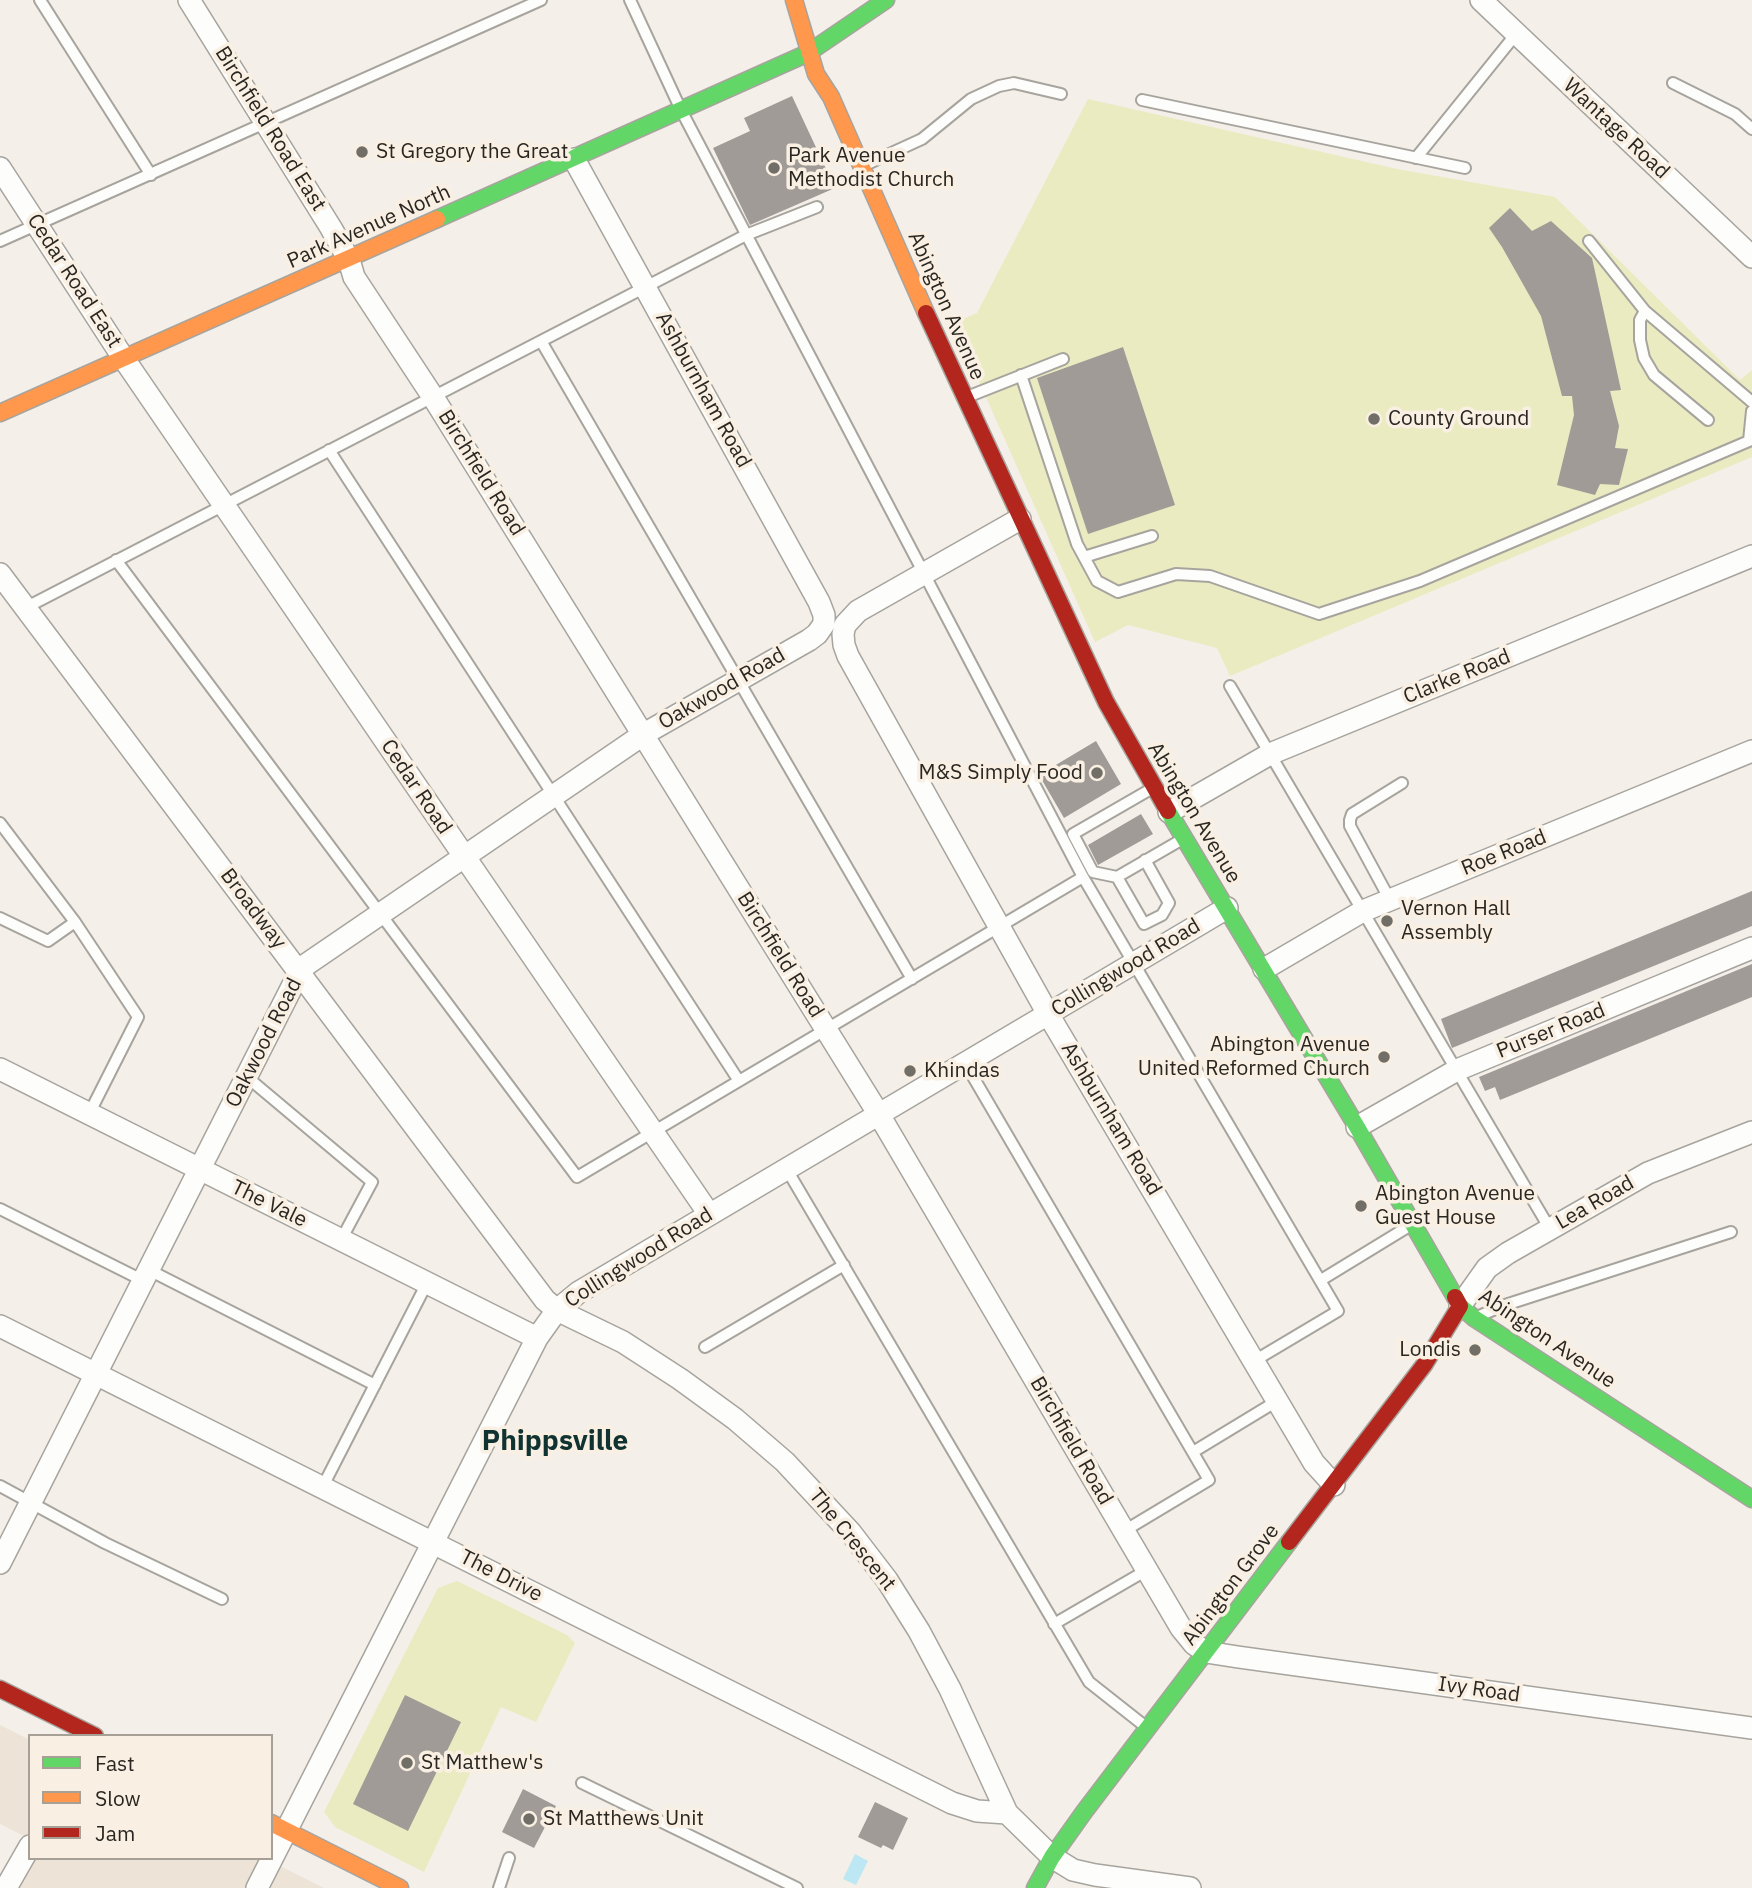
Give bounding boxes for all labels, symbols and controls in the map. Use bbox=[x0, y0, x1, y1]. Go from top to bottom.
street label: Birchfield Road East bbox=[209, 42, 331, 216]
street label: Wantage Road bbox=[1558, 73, 1674, 185]
place label: St Gregory the Great bbox=[376, 139, 568, 165]
place label: Park Avenue Methodist Church bbox=[788, 143, 954, 193]
marker: St Gregory the Great bbox=[354, 144, 370, 160]
marker: Park Avenue Methodist Church bbox=[766, 160, 782, 176]
street label: Park Avenue North bbox=[283, 180, 455, 274]
street label: Cedar Road East bbox=[21, 209, 127, 353]
street label: Abington Avenue bbox=[902, 228, 990, 384]
street label: Ashburnham Road bbox=[650, 308, 756, 472]
street label: Birchfield Road bbox=[432, 405, 530, 541]
place label: County Ground bbox=[1388, 406, 1529, 432]
marker: County Ground bbox=[1366, 411, 1382, 427]
street label: Oakwood Road bbox=[654, 643, 790, 735]
street label: Clarke Road bbox=[1400, 644, 1514, 710]
street label: Cedar Road bbox=[375, 735, 457, 839]
street label: Abington Avenue bbox=[1142, 738, 1246, 888]
place label: M&S Simply Food bbox=[918, 760, 1083, 786]
marker: M&S Simply Food bbox=[1089, 765, 1105, 781]
street label: Roe Road bbox=[1458, 825, 1550, 881]
street label: Broadway bbox=[215, 864, 291, 954]
street label: Birchfield Road bbox=[731, 887, 829, 1023]
place label: Vernon Hall Assembly bbox=[1401, 896, 1510, 946]
marker: Vernon Hall Assembly bbox=[1379, 913, 1395, 929]
street label: Collingwood Road bbox=[1047, 914, 1205, 1022]
street label: Oakwood Road bbox=[221, 974, 307, 1112]
street label: Purser Road bbox=[1493, 998, 1609, 1064]
place label: Abington Avenue United Reformed Church bbox=[1138, 1032, 1370, 1082]
street label: Ashburnham Road bbox=[1055, 1038, 1167, 1200]
marker: Abington Avenue United Reformed Church bbox=[1376, 1049, 1392, 1065]
place label: Khindas bbox=[924, 1058, 1000, 1084]
marker: Khindas bbox=[902, 1063, 918, 1079]
street label: Lea Road bbox=[1551, 1171, 1639, 1235]
street label: The Vale bbox=[227, 1175, 311, 1233]
place label: Abington Avenue Guest House bbox=[1375, 1181, 1535, 1231]
marker: Abington Avenue Guest House bbox=[1353, 1198, 1369, 1214]
street label: Collingwood Road bbox=[560, 1202, 718, 1314]
street label: Abington Avenue bbox=[1474, 1284, 1620, 1394]
place label: Londis bbox=[1399, 1337, 1461, 1363]
marker: Londis bbox=[1467, 1342, 1483, 1358]
street label: Birchfield Road bbox=[1024, 1373, 1118, 1509]
district label: Phippsville bbox=[482, 1425, 628, 1459]
street label: The Crescent bbox=[803, 1484, 901, 1596]
street label: Abington Grove bbox=[1177, 1519, 1285, 1651]
street label: The Drive bbox=[456, 1545, 546, 1607]
street label: Ivy Road bbox=[1436, 1672, 1522, 1708]
legend bbox=[28, 1734, 273, 1860]
text: Fast bbox=[95, 1749, 135, 1777]
place label: St Matthew's bbox=[421, 1750, 544, 1776]
marker: St Matthew's bbox=[399, 1755, 415, 1771]
text: Slow bbox=[95, 1784, 141, 1812]
place label: St Matthews Unit bbox=[543, 1806, 704, 1832]
marker: St Matthews Unit bbox=[521, 1811, 537, 1827]
text: Jam bbox=[95, 1819, 135, 1847]

